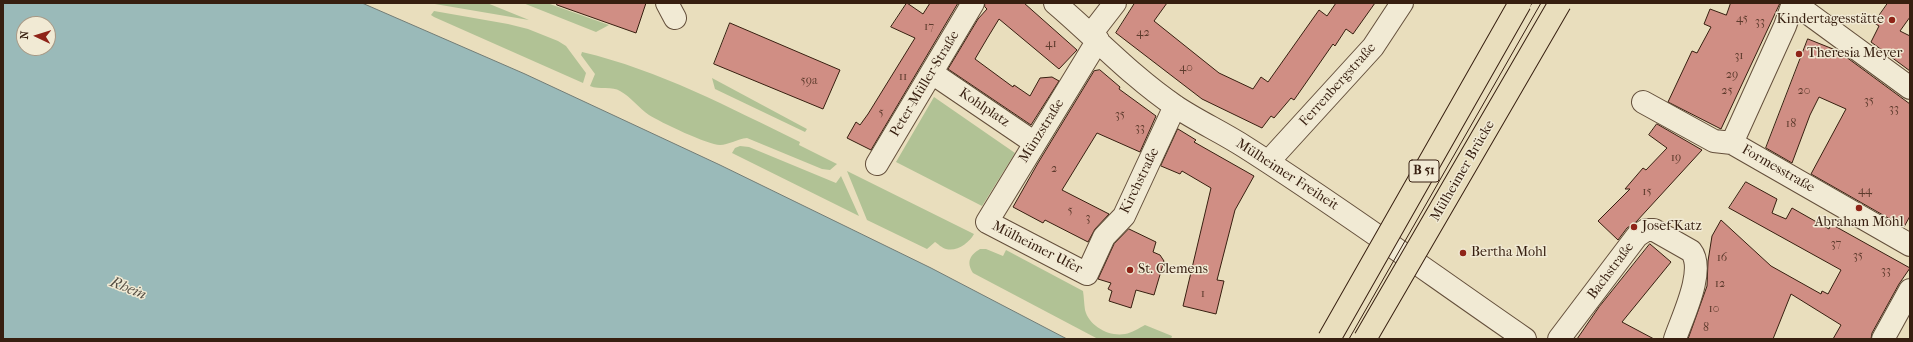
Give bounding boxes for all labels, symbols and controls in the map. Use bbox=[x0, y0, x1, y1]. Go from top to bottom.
house number: 45 bbox=[1736, 12, 1748, 26]
place label: Kindertagesstätte bbox=[1776, 12, 1884, 28]
house number: 33 bbox=[1755, 15, 1765, 29]
marker: Kindertagesstätte bbox=[1887, 15, 1897, 25]
north arrow bbox=[16, 16, 56, 56]
house number: 17 bbox=[924, 20, 934, 34]
house number: 42 bbox=[1136, 26, 1150, 40]
street label: Peter-Müller-Straße bbox=[887, 28, 963, 140]
text: N bbox=[18, 31, 31, 40]
house number: 41 bbox=[1045, 37, 1057, 51]
street label: Ferrenbergstraße bbox=[1296, 40, 1380, 130]
place label: Theresia Meyer bbox=[1807, 46, 1902, 62]
house number: 31 bbox=[1734, 49, 1744, 63]
marker: Theresia Meyer bbox=[1794, 49, 1804, 59]
house number: 40 bbox=[1179, 61, 1193, 75]
house number: 29 bbox=[1726, 68, 1738, 82]
house number: 11 bbox=[899, 70, 907, 84]
house number: 59a bbox=[800, 74, 818, 88]
house number: 25 bbox=[1721, 84, 1733, 98]
house number: 20 bbox=[1798, 84, 1810, 98]
street label: Kohlplatz bbox=[955, 85, 1013, 131]
house number: 35 bbox=[1864, 94, 1874, 108]
street label: Münzstraße bbox=[1016, 96, 1068, 166]
house number: 33 bbox=[1889, 102, 1899, 116]
house number: 5 bbox=[878, 106, 884, 120]
house number: 35 bbox=[1115, 108, 1125, 122]
house number: 18 bbox=[1786, 117, 1796, 131]
street label: Mülheimer Brücke bbox=[1427, 118, 1499, 224]
house number: 33 bbox=[1135, 121, 1145, 135]
street label: Mülheimer Freiheit bbox=[1233, 136, 1341, 214]
street label: Formesstraße bbox=[1739, 141, 1817, 197]
street label: Kirchstraße bbox=[1117, 145, 1163, 217]
house number: 19 bbox=[1671, 151, 1681, 165]
road number: B 51 bbox=[1409, 160, 1439, 182]
house number: 2 bbox=[1051, 162, 1057, 176]
house number: 44 bbox=[1858, 184, 1872, 198]
house number: 15 bbox=[1642, 185, 1652, 199]
marker: Abraham Mohl bbox=[1854, 203, 1864, 213]
house number: 5 bbox=[1067, 204, 1073, 218]
house number: 3 bbox=[1086, 211, 1090, 225]
place label: Abraham Mohl bbox=[1814, 215, 1904, 231]
street label: Mülheimer Ufer bbox=[989, 218, 1085, 278]
place label: Josef Katz bbox=[1642, 219, 1702, 235]
marker: Josef Katz bbox=[1629, 222, 1639, 232]
house number: 37 bbox=[1831, 237, 1841, 251]
street label: Bachstraße bbox=[1584, 239, 1638, 303]
place label: Bertha Mohl bbox=[1471, 245, 1547, 261]
marker: Bertha Mohl bbox=[1458, 248, 1468, 258]
house number: 35 bbox=[1853, 249, 1863, 263]
house number: 16 bbox=[1717, 251, 1727, 265]
place label: St. Clemens bbox=[1138, 262, 1208, 278]
house number: 33 bbox=[1881, 264, 1891, 278]
marker: St. Clemens bbox=[1125, 265, 1135, 275]
water label: Rhein bbox=[107, 274, 149, 304]
house number: 12 bbox=[1715, 277, 1725, 291]
house number: 1 bbox=[1201, 287, 1205, 301]
house number: 10 bbox=[1709, 302, 1719, 316]
house number: 8 bbox=[1703, 321, 1709, 335]

